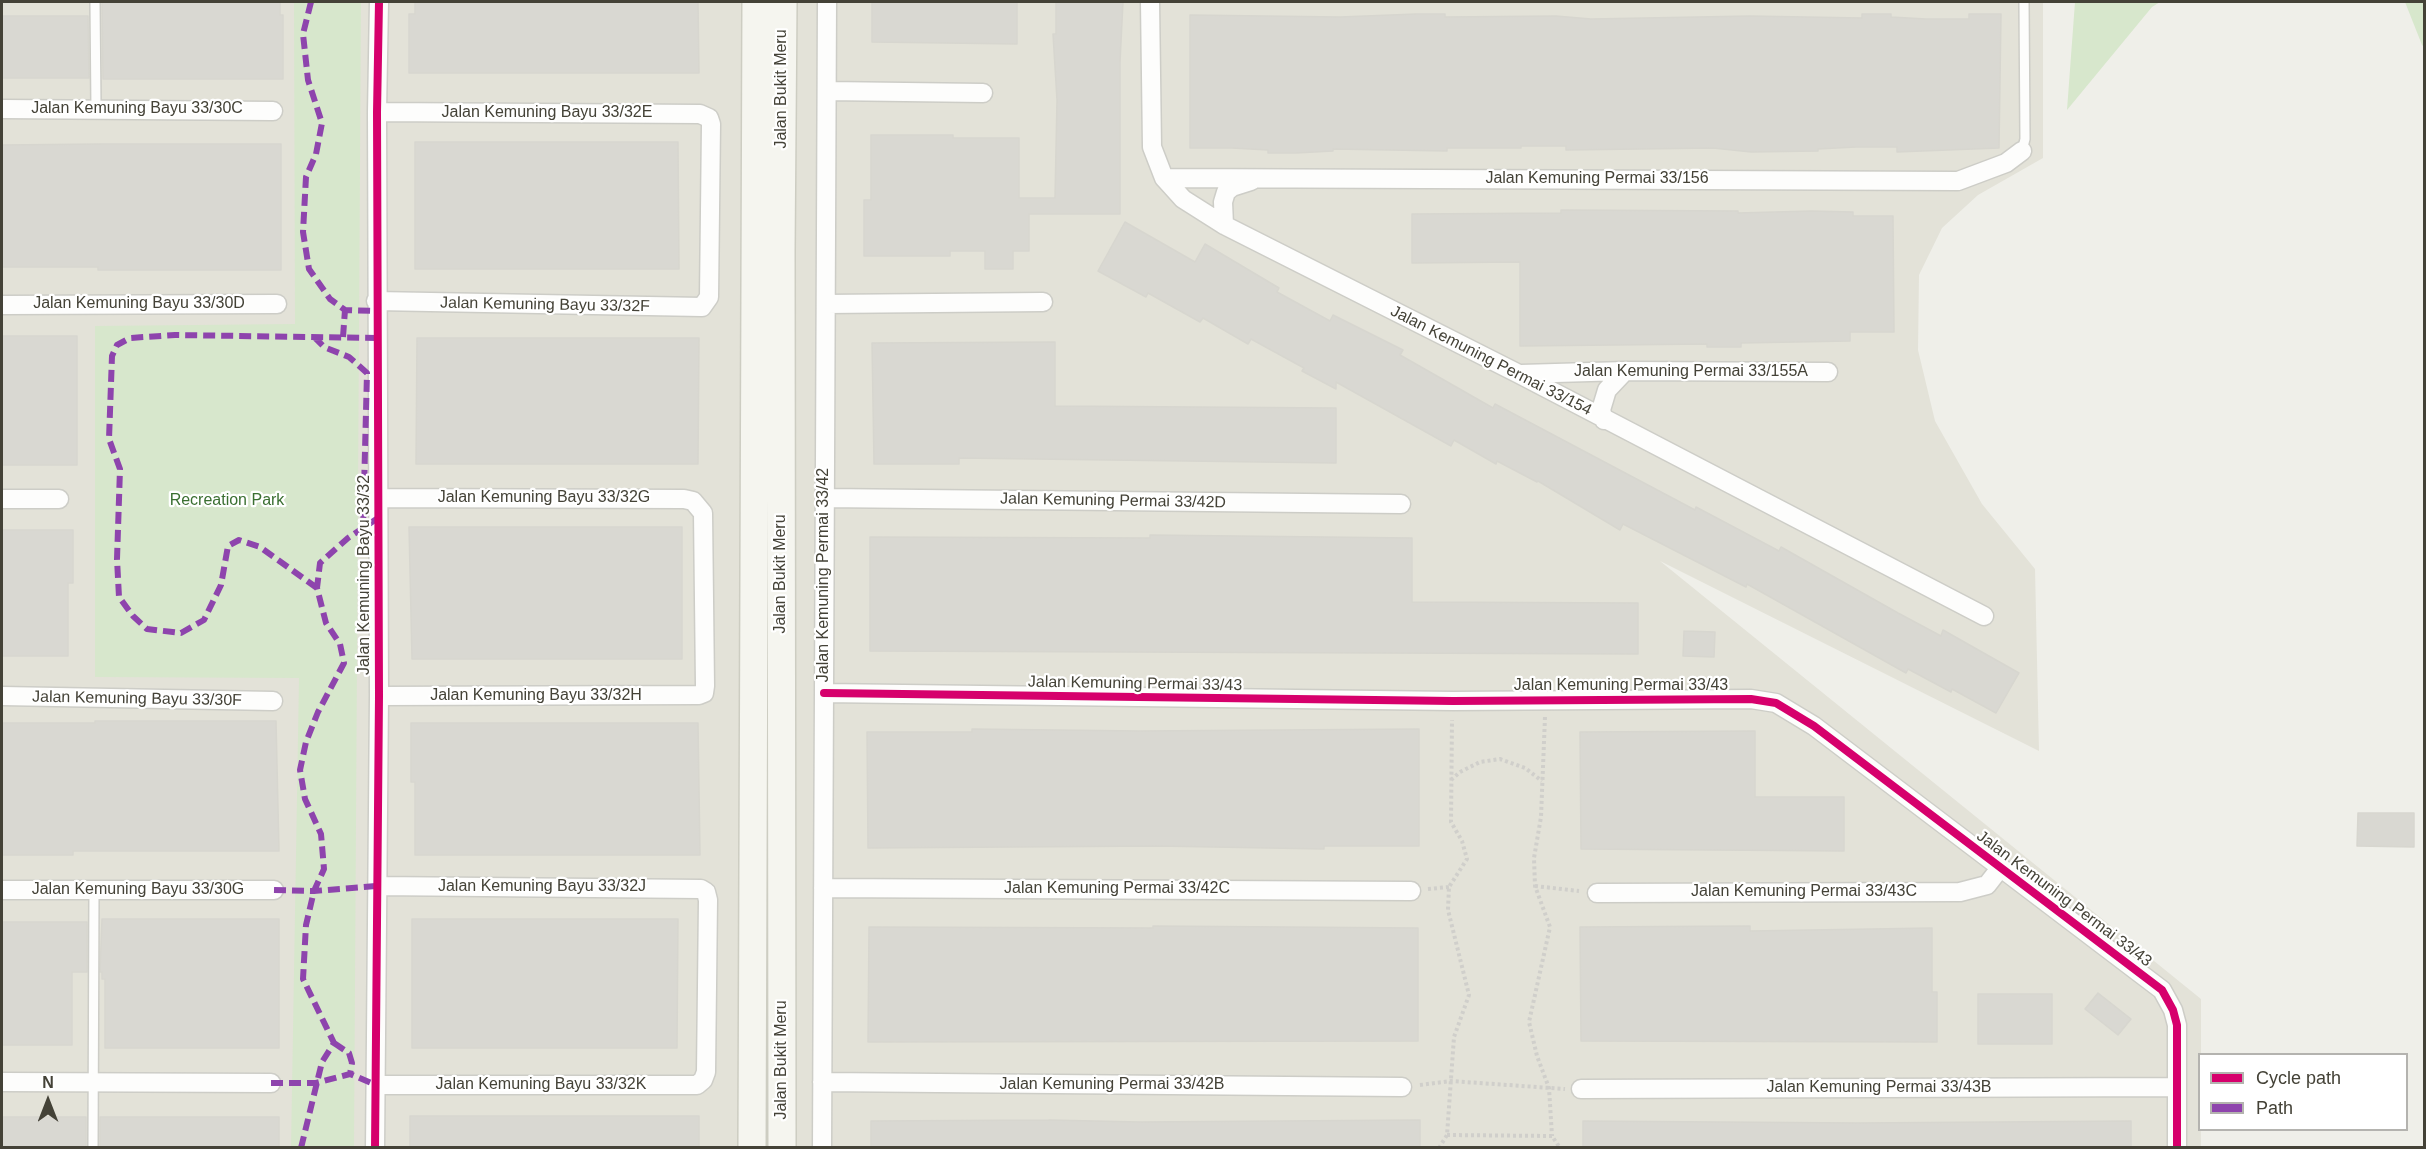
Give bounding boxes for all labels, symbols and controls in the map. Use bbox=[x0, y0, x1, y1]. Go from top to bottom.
street label: Jalan Bukit Meru bbox=[772, 29, 792, 149]
street label: Jalan Kemuning Bayu 33/30C bbox=[31, 99, 243, 119]
street label: Jalan Kemuning Bayu 33/32E bbox=[442, 103, 652, 123]
street label: Jalan Kemuning Permai 33/156 bbox=[1485, 169, 1709, 189]
street label: Jalan Kemuning Bayu 33/30D bbox=[33, 294, 245, 314]
street label: Jalan Kemuning Bayu 33/32F bbox=[440, 294, 650, 316]
street label: Jalan Kemuning Permai 33/154 bbox=[1387, 302, 1595, 420]
street label: Jalan Kemuning Permai 33/155A bbox=[1574, 362, 1808, 382]
street label: Jalan Kemuning Permai 33/42 bbox=[814, 468, 834, 682]
street label: Jalan Kemuning Bayu 33/32 bbox=[355, 475, 375, 675]
street label: Jalan Kemuning Bayu 33/32G bbox=[438, 488, 650, 508]
street label: Jalan Kemuning Permai 33/42D bbox=[1000, 489, 1226, 513]
park label: Recreation Park bbox=[170, 491, 284, 511]
street label: Jalan Bukit Meru bbox=[771, 514, 791, 634]
street label: Jalan Kemuning Permai 33/43 bbox=[1028, 673, 1242, 695]
street label: Jalan Kemuning Permai 33/43 bbox=[1514, 676, 1728, 696]
street label: Jalan Kemuning Bayu 33/32H bbox=[430, 686, 642, 706]
street label: Jalan Kemuning Bayu 33/30F bbox=[32, 688, 242, 710]
street label: Jalan Kemuning Permai 33/43 bbox=[1973, 827, 2155, 971]
street label: Jalan Kemuning Bayu 33/32J bbox=[438, 877, 646, 897]
street label: Jalan Kemuning Permai 33/42C bbox=[1004, 879, 1230, 899]
street label: Jalan Kemuning Bayu 33/30G bbox=[32, 880, 244, 900]
street label: Jalan Kemuning Permai 33/43C bbox=[1691, 882, 1917, 902]
street label: Jalan Bukit Meru bbox=[772, 1000, 792, 1120]
legend bbox=[2198, 1053, 2408, 1131]
text: Cycle path bbox=[2256, 1068, 2341, 1088]
north arrow bbox=[18, 1071, 78, 1131]
text: N bbox=[42, 1074, 54, 1091]
street label: Jalan Kemuning Bayu 33/32K bbox=[436, 1075, 646, 1095]
street label: Jalan Kemuning Permai 33/42B bbox=[999, 1075, 1225, 1095]
street label: Jalan Kemuning Permai 33/43B bbox=[1766, 1078, 1992, 1098]
text: Path bbox=[2256, 1098, 2293, 1118]

